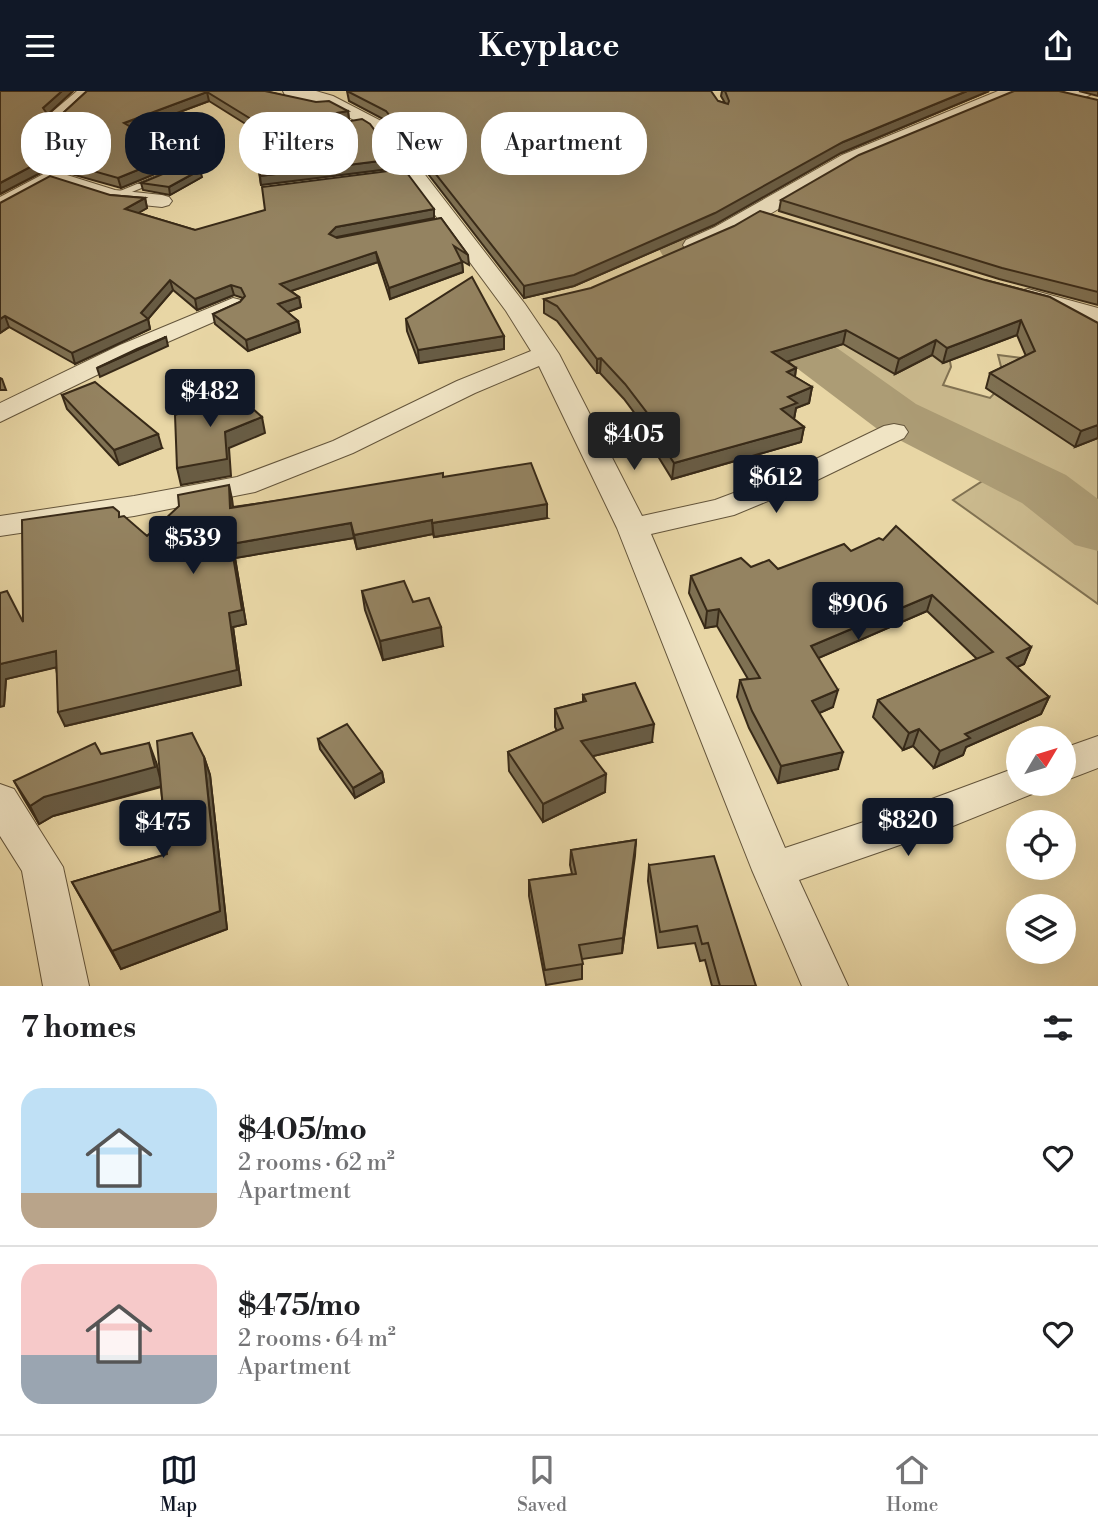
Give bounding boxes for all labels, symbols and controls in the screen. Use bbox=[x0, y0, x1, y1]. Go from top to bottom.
text: Keyplace bbox=[479, 26, 619, 66]
icon: menu bbox=[21, 27, 59, 65]
icon: share bbox=[1039, 27, 1077, 65]
chip: Buy bbox=[21, 112, 111, 175]
chip: Rent bbox=[125, 112, 225, 175]
chip: Filters bbox=[239, 112, 358, 175]
chip: New bbox=[372, 112, 467, 175]
chip: Apartment bbox=[481, 112, 647, 175]
pin: $482 bbox=[169, 369, 251, 429]
text: $482 bbox=[181, 378, 239, 406]
pin: $405 bbox=[593, 413, 675, 472]
text: $405 bbox=[604, 421, 664, 449]
pin: $612 bbox=[735, 455, 817, 515]
text: $612 bbox=[749, 464, 803, 492]
pin: $539 bbox=[152, 517, 234, 576]
text: $539 bbox=[165, 525, 221, 553]
pin: $906 bbox=[817, 582, 899, 642]
text: $906 bbox=[828, 591, 888, 619]
north arrow bbox=[1006, 726, 1076, 796]
map controls bbox=[1006, 726, 1076, 964]
pin: $820 bbox=[867, 799, 949, 858]
pin: $475 bbox=[122, 801, 204, 860]
text: $820 bbox=[878, 807, 938, 835]
text: $475 bbox=[135, 809, 191, 837]
button: locate bbox=[1006, 810, 1076, 880]
button: layers bbox=[1006, 894, 1076, 964]
text: 7 homes bbox=[21, 1009, 136, 1047]
icon: filters bbox=[1039, 1009, 1077, 1047]
text: $405/mo bbox=[238, 1111, 367, 1149]
icon: home bbox=[77, 1116, 161, 1200]
icon: heart bbox=[1039, 1139, 1077, 1177]
text: 2 rooms · 62 m² bbox=[238, 1149, 395, 1177]
text: Apartment bbox=[238, 1177, 351, 1205]
text: $475/mo bbox=[238, 1287, 361, 1325]
icon: home bbox=[77, 1292, 161, 1376]
icon: heart bbox=[1039, 1315, 1077, 1353]
text: 2 rooms · 64 m² bbox=[238, 1325, 396, 1353]
text: Apartment bbox=[238, 1353, 351, 1381]
tab: Map bbox=[160, 1451, 198, 1517]
tab: Saved bbox=[517, 1451, 567, 1517]
tab: Home bbox=[886, 1451, 938, 1517]

